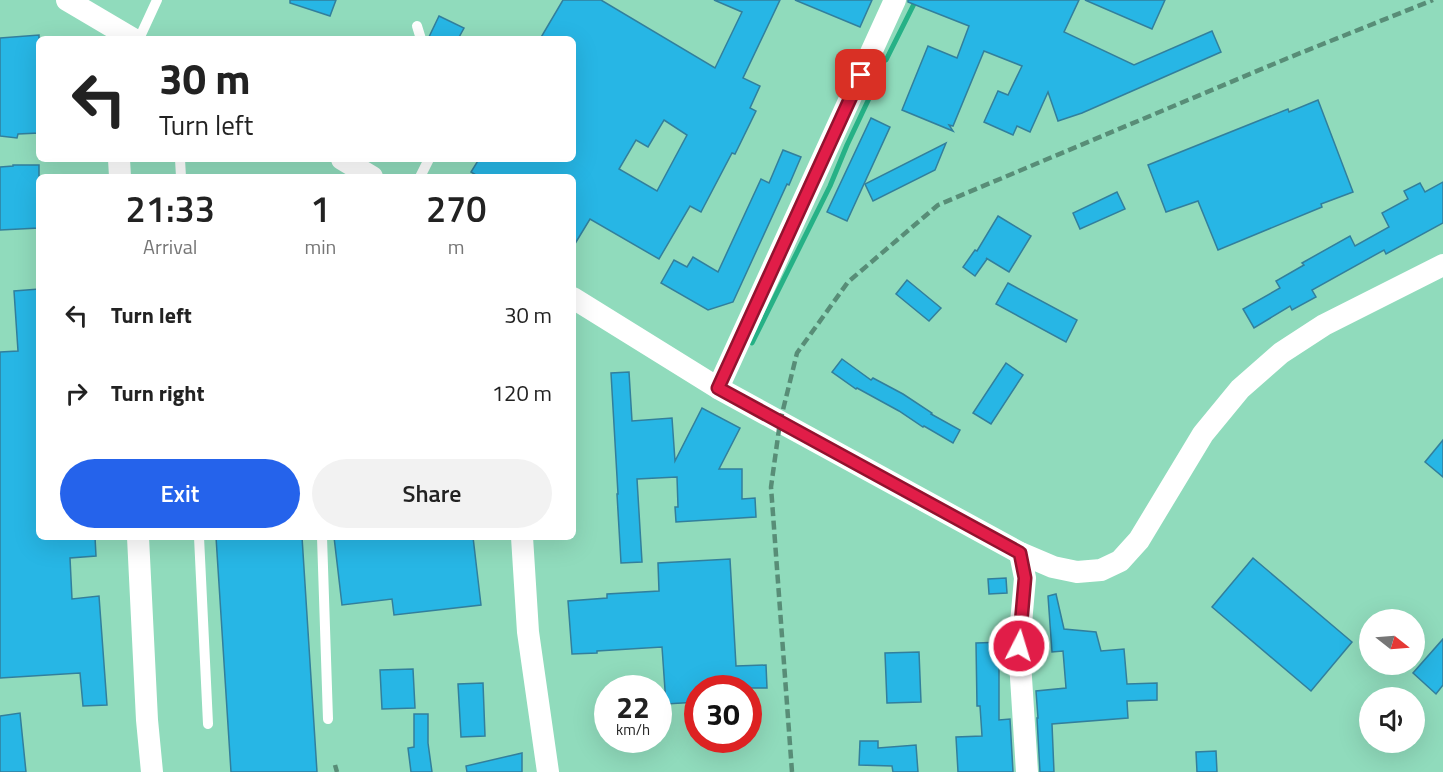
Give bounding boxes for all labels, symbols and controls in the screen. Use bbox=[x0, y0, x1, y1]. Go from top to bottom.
text: 30 m bbox=[159, 46, 251, 110]
pin bbox=[835, 49, 886, 100]
icon: arrive bbox=[844, 58, 877, 91]
icon: left bbox=[60, 60, 138, 138]
text: Turn left bbox=[159, 104, 253, 145]
text: 21:33 bbox=[126, 181, 215, 236]
text: 1 bbox=[310, 181, 330, 236]
text: 270 bbox=[426, 181, 486, 236]
text: Arrival bbox=[143, 231, 197, 262]
text: min bbox=[304, 231, 336, 262]
text: m bbox=[448, 231, 464, 262]
text: Turn left bbox=[111, 298, 192, 332]
text: 30 m bbox=[504, 298, 552, 332]
icon: left bbox=[60, 299, 93, 332]
text: Turn right bbox=[111, 376, 205, 410]
text: 120 m bbox=[492, 376, 552, 410]
icon: right bbox=[60, 377, 93, 410]
button: Exit bbox=[60, 459, 300, 528]
button: Share bbox=[312, 459, 552, 528]
north arrow bbox=[1359, 609, 1425, 675]
map controls bbox=[1359, 609, 1425, 753]
position arrow bbox=[987, 614, 1051, 678]
speed limit sign: 30 bbox=[684, 675, 762, 753]
text: 22 bbox=[616, 684, 650, 730]
button: sound bbox=[1359, 687, 1425, 753]
text: km/h bbox=[616, 718, 650, 741]

